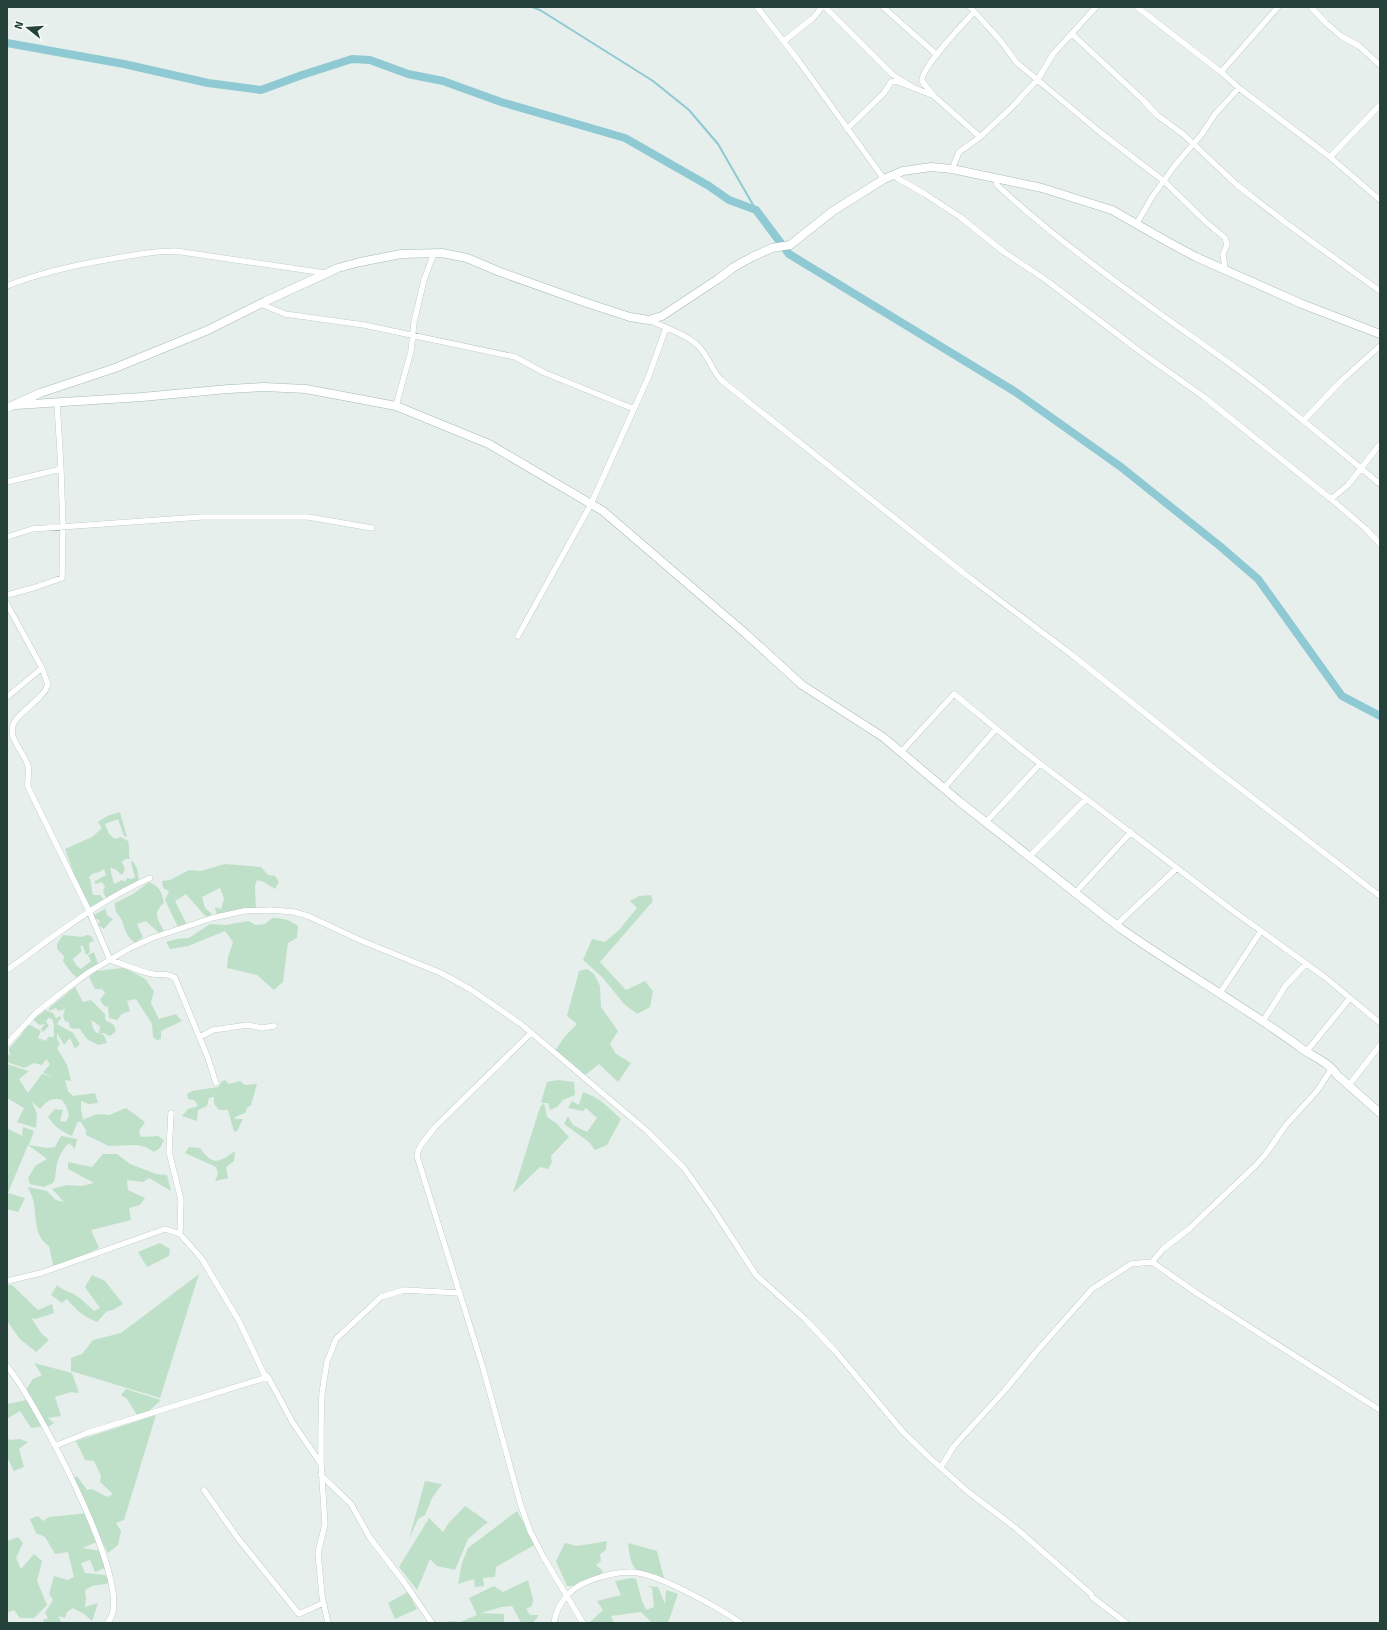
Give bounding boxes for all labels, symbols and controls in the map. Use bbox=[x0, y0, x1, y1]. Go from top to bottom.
north arrow bbox=[8, 8, 48, 48]
text: N bbox=[12, 20, 26, 31]

